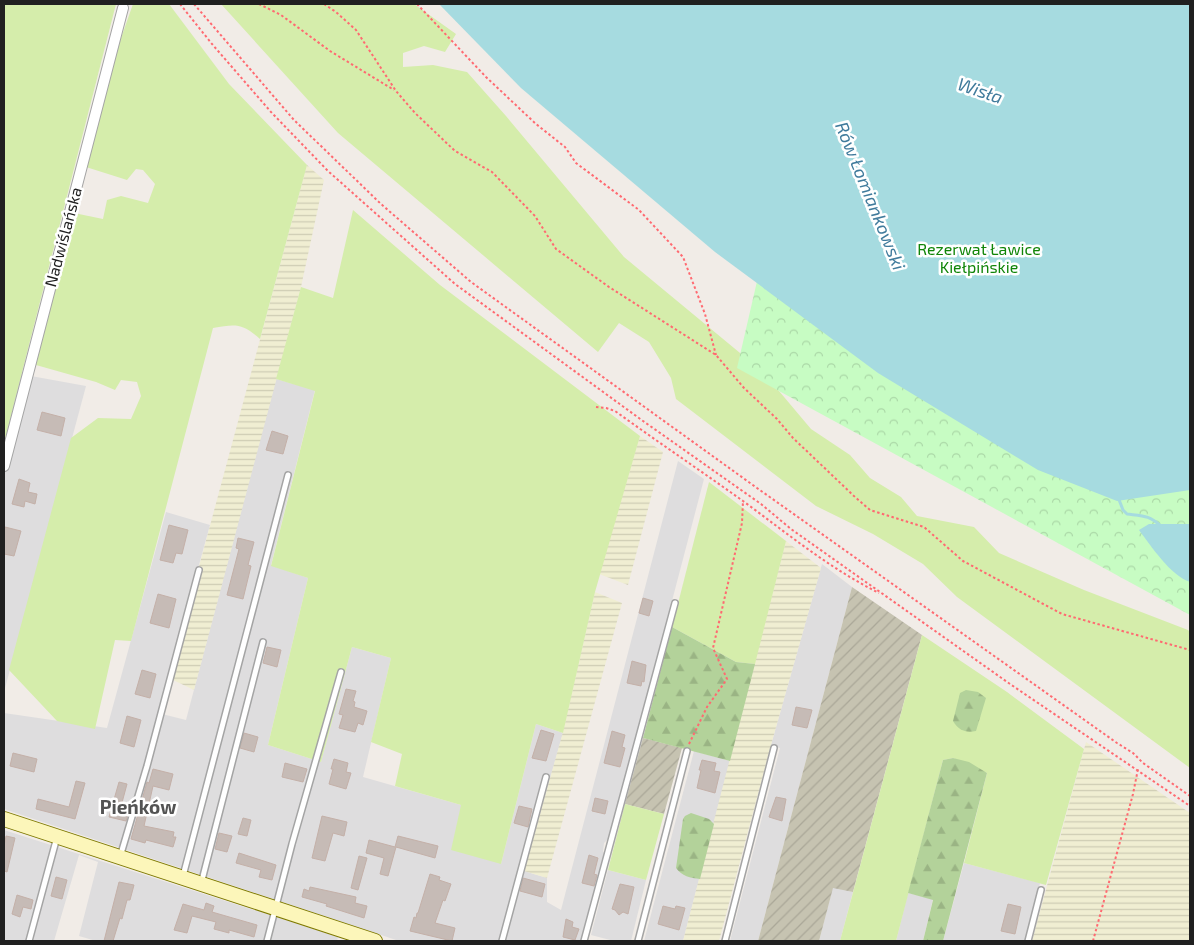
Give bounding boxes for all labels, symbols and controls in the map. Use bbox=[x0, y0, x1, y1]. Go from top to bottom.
water label: Wisła bbox=[955, 72, 1006, 108]
water label: Rów Łomiankowski bbox=[831, 118, 911, 274]
street label: Nadwiślańska bbox=[40, 185, 85, 289]
park label: Rezerwat Ławice Kiełpińskie bbox=[917, 239, 1041, 276]
district label: Pieńków bbox=[100, 795, 176, 818]

